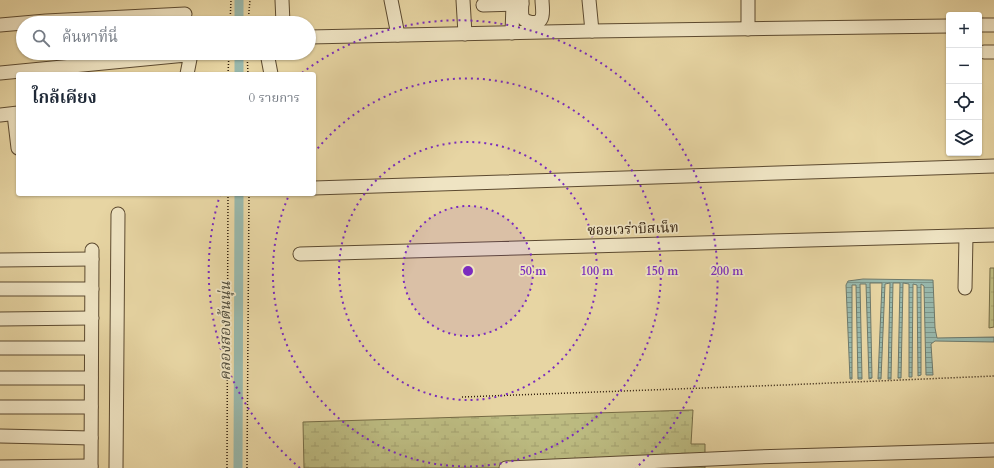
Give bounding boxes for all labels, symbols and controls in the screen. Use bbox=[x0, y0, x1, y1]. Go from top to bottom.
map controls bbox=[946, 12, 982, 156]
button: + bbox=[946, 12, 982, 48]
search box bbox=[16, 16, 316, 60]
icon: search bbox=[30, 27, 52, 49]
text: ค้นหาที่นี่ bbox=[62, 27, 118, 47]
button: − bbox=[946, 48, 982, 84]
button: locate bbox=[946, 84, 982, 120]
text: ใกล้เคียง bbox=[32, 86, 97, 109]
text: 0 รายการ bbox=[248, 89, 300, 107]
button: layers bbox=[946, 120, 982, 156]
street label: ซอยเวร่าบิสเน็ท bbox=[587, 218, 679, 240]
text: 50 m bbox=[520, 263, 547, 279]
text: 100 m bbox=[581, 263, 614, 279]
text: 150 m bbox=[646, 263, 679, 279]
text: 200 m bbox=[711, 263, 744, 279]
centre of rings bbox=[461, 264, 475, 278]
water label: คลองสองต้นนุ่น bbox=[215, 281, 235, 381]

